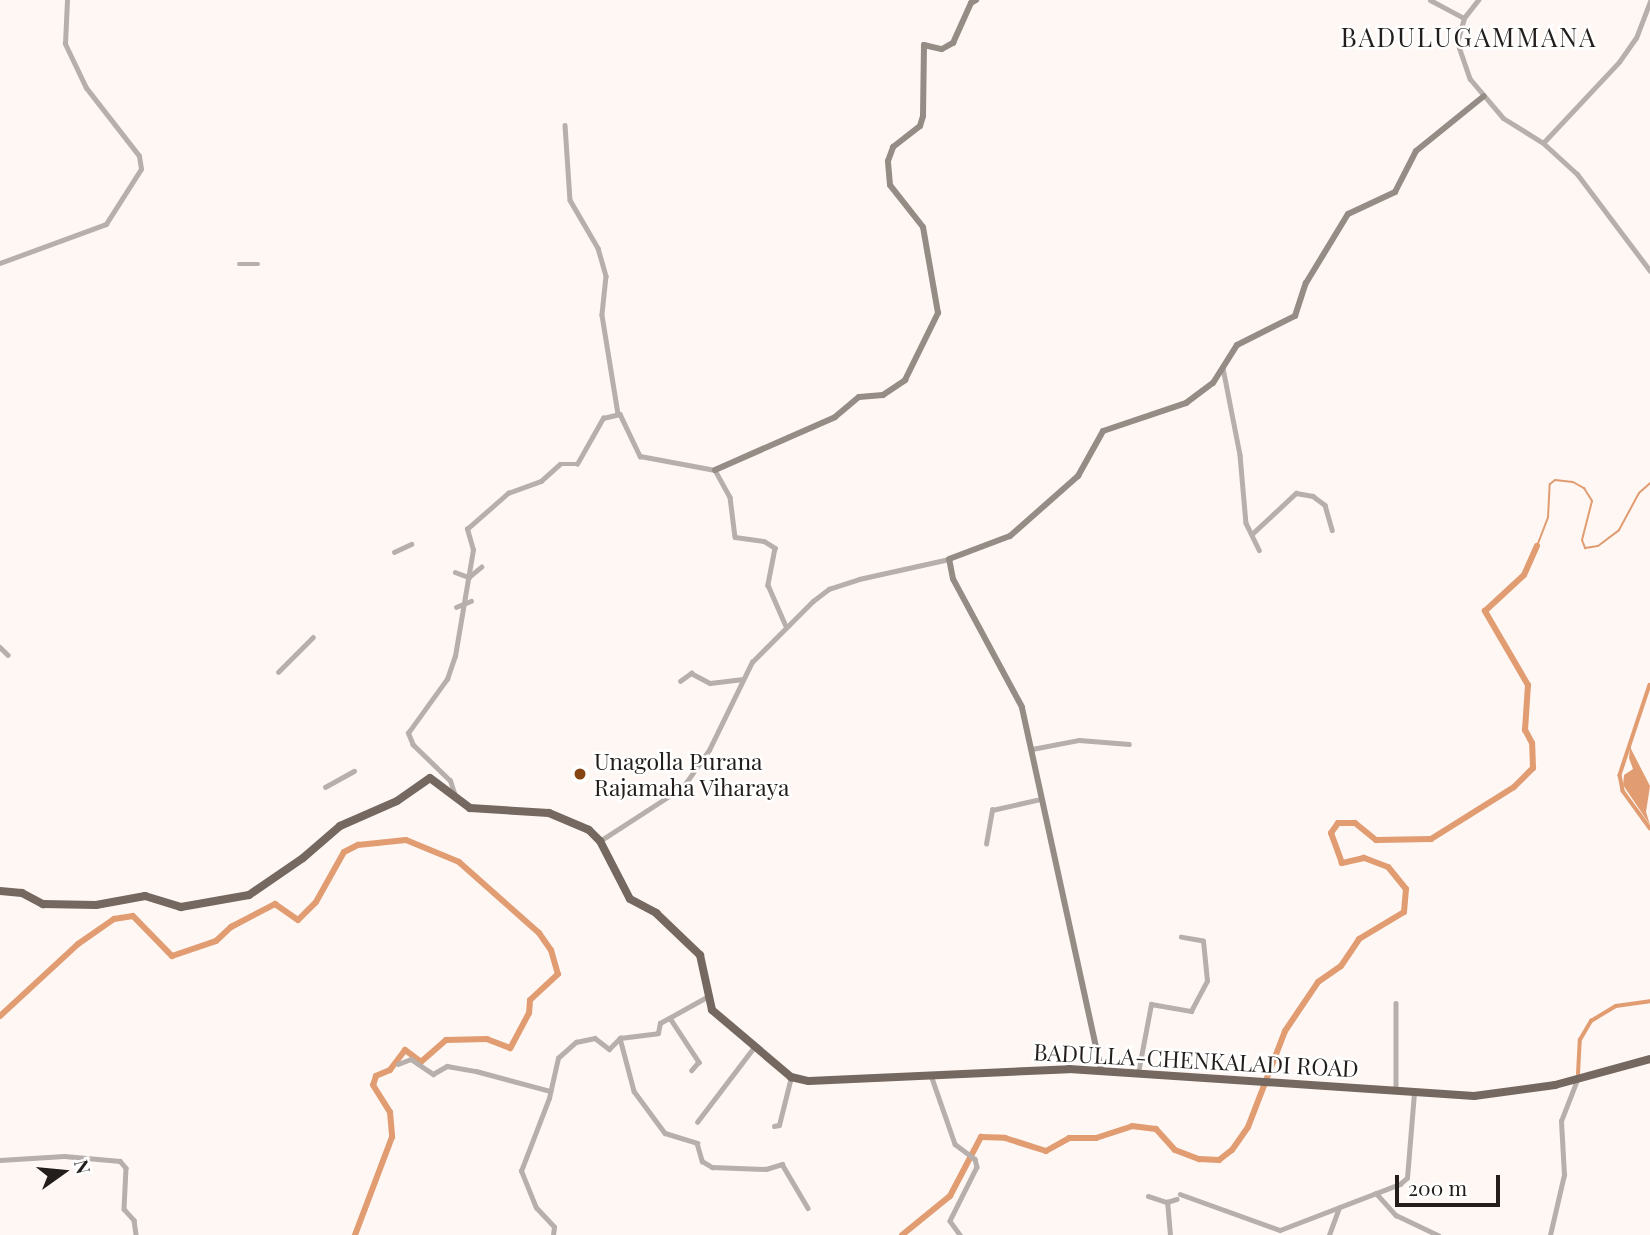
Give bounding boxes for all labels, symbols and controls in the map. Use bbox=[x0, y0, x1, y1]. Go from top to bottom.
district label: BADULUGAMMANA bbox=[1342, 21, 1596, 53]
place label: Unagolla Purana Rajamaha Viharaya bbox=[594, 747, 791, 801]
marker: Unagolla Purana Rajamaha Viharaya bbox=[572, 766, 588, 782]
street label: BADULLA-CHENKALADI ROAD bbox=[1033, 1038, 1359, 1082]
north arrow bbox=[28, 1137, 98, 1207]
text: N bbox=[69, 1157, 98, 1177]
scale bar bbox=[1398, 1162, 1503, 1206]
text: 200 m bbox=[1408, 1173, 1467, 1201]

